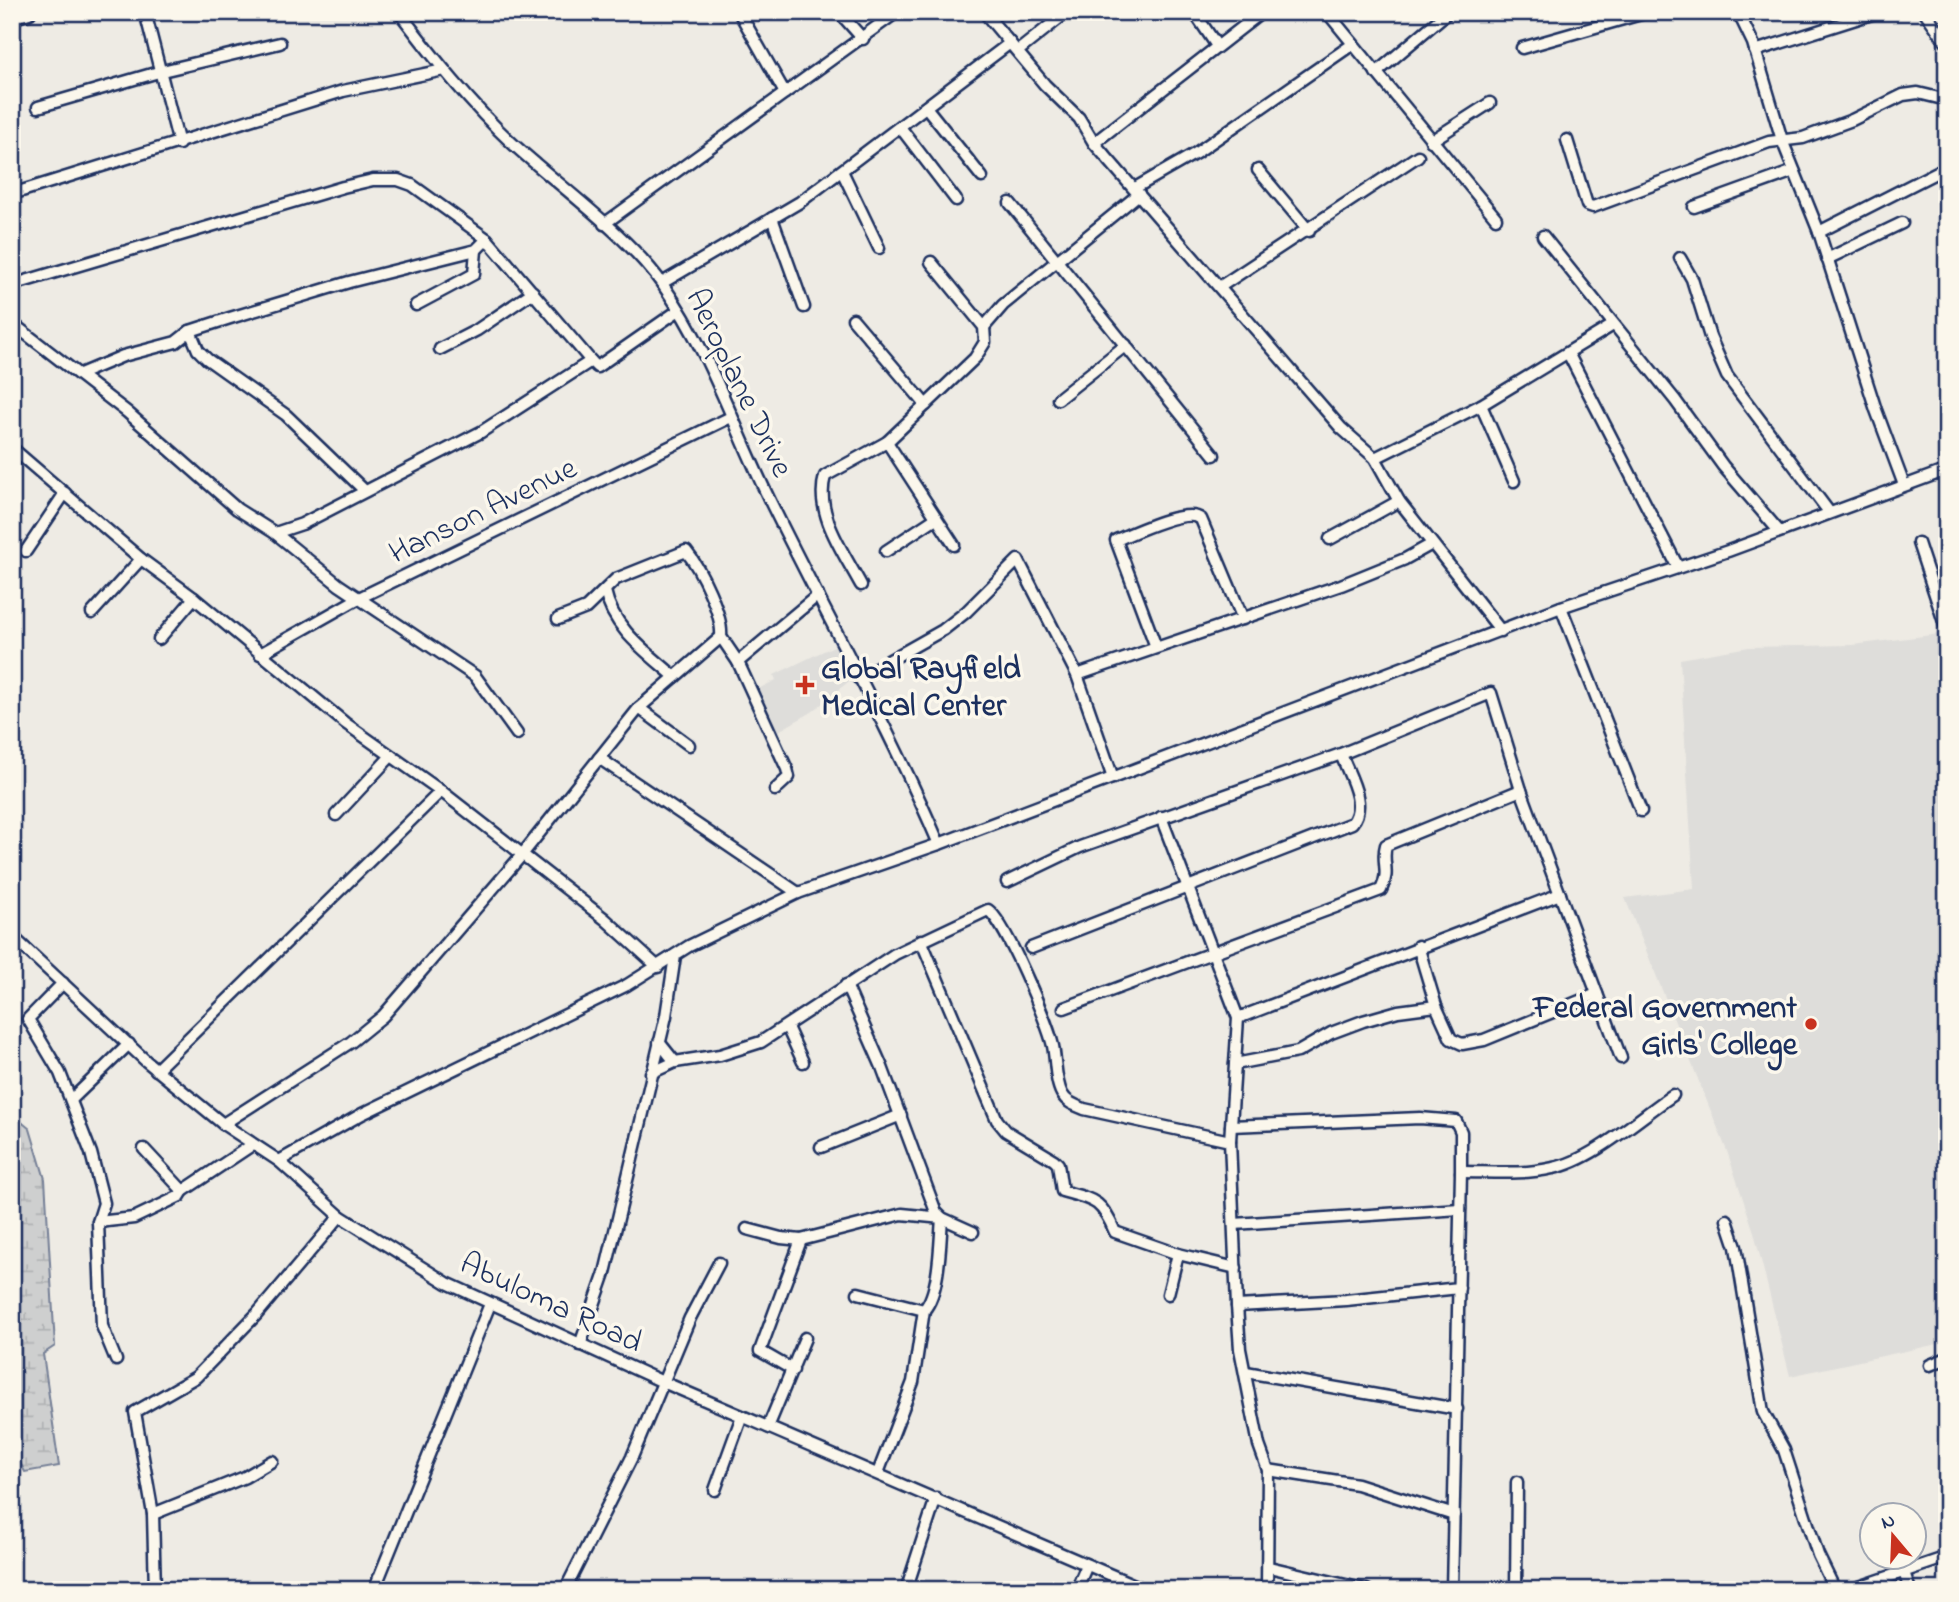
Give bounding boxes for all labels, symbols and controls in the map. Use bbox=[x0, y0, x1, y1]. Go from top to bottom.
street label: Aeroplane Drive bbox=[672, 281, 804, 486]
street label: Hanson Avenue bbox=[382, 446, 586, 578]
place label: Global Rayfield Medical Center bbox=[821, 647, 1021, 731]
marker: Global Rayfield Medical Center bbox=[795, 675, 815, 695]
place label: Federal Government Girls' College bbox=[1531, 986, 1799, 1071]
marker: Federal Government Girls' College bbox=[1803, 1016, 1819, 1032]
street label: Abuloma Road bbox=[452, 1241, 650, 1367]
north arrow bbox=[1857, 1500, 1927, 1570]
text: N bbox=[1878, 1507, 1899, 1537]

